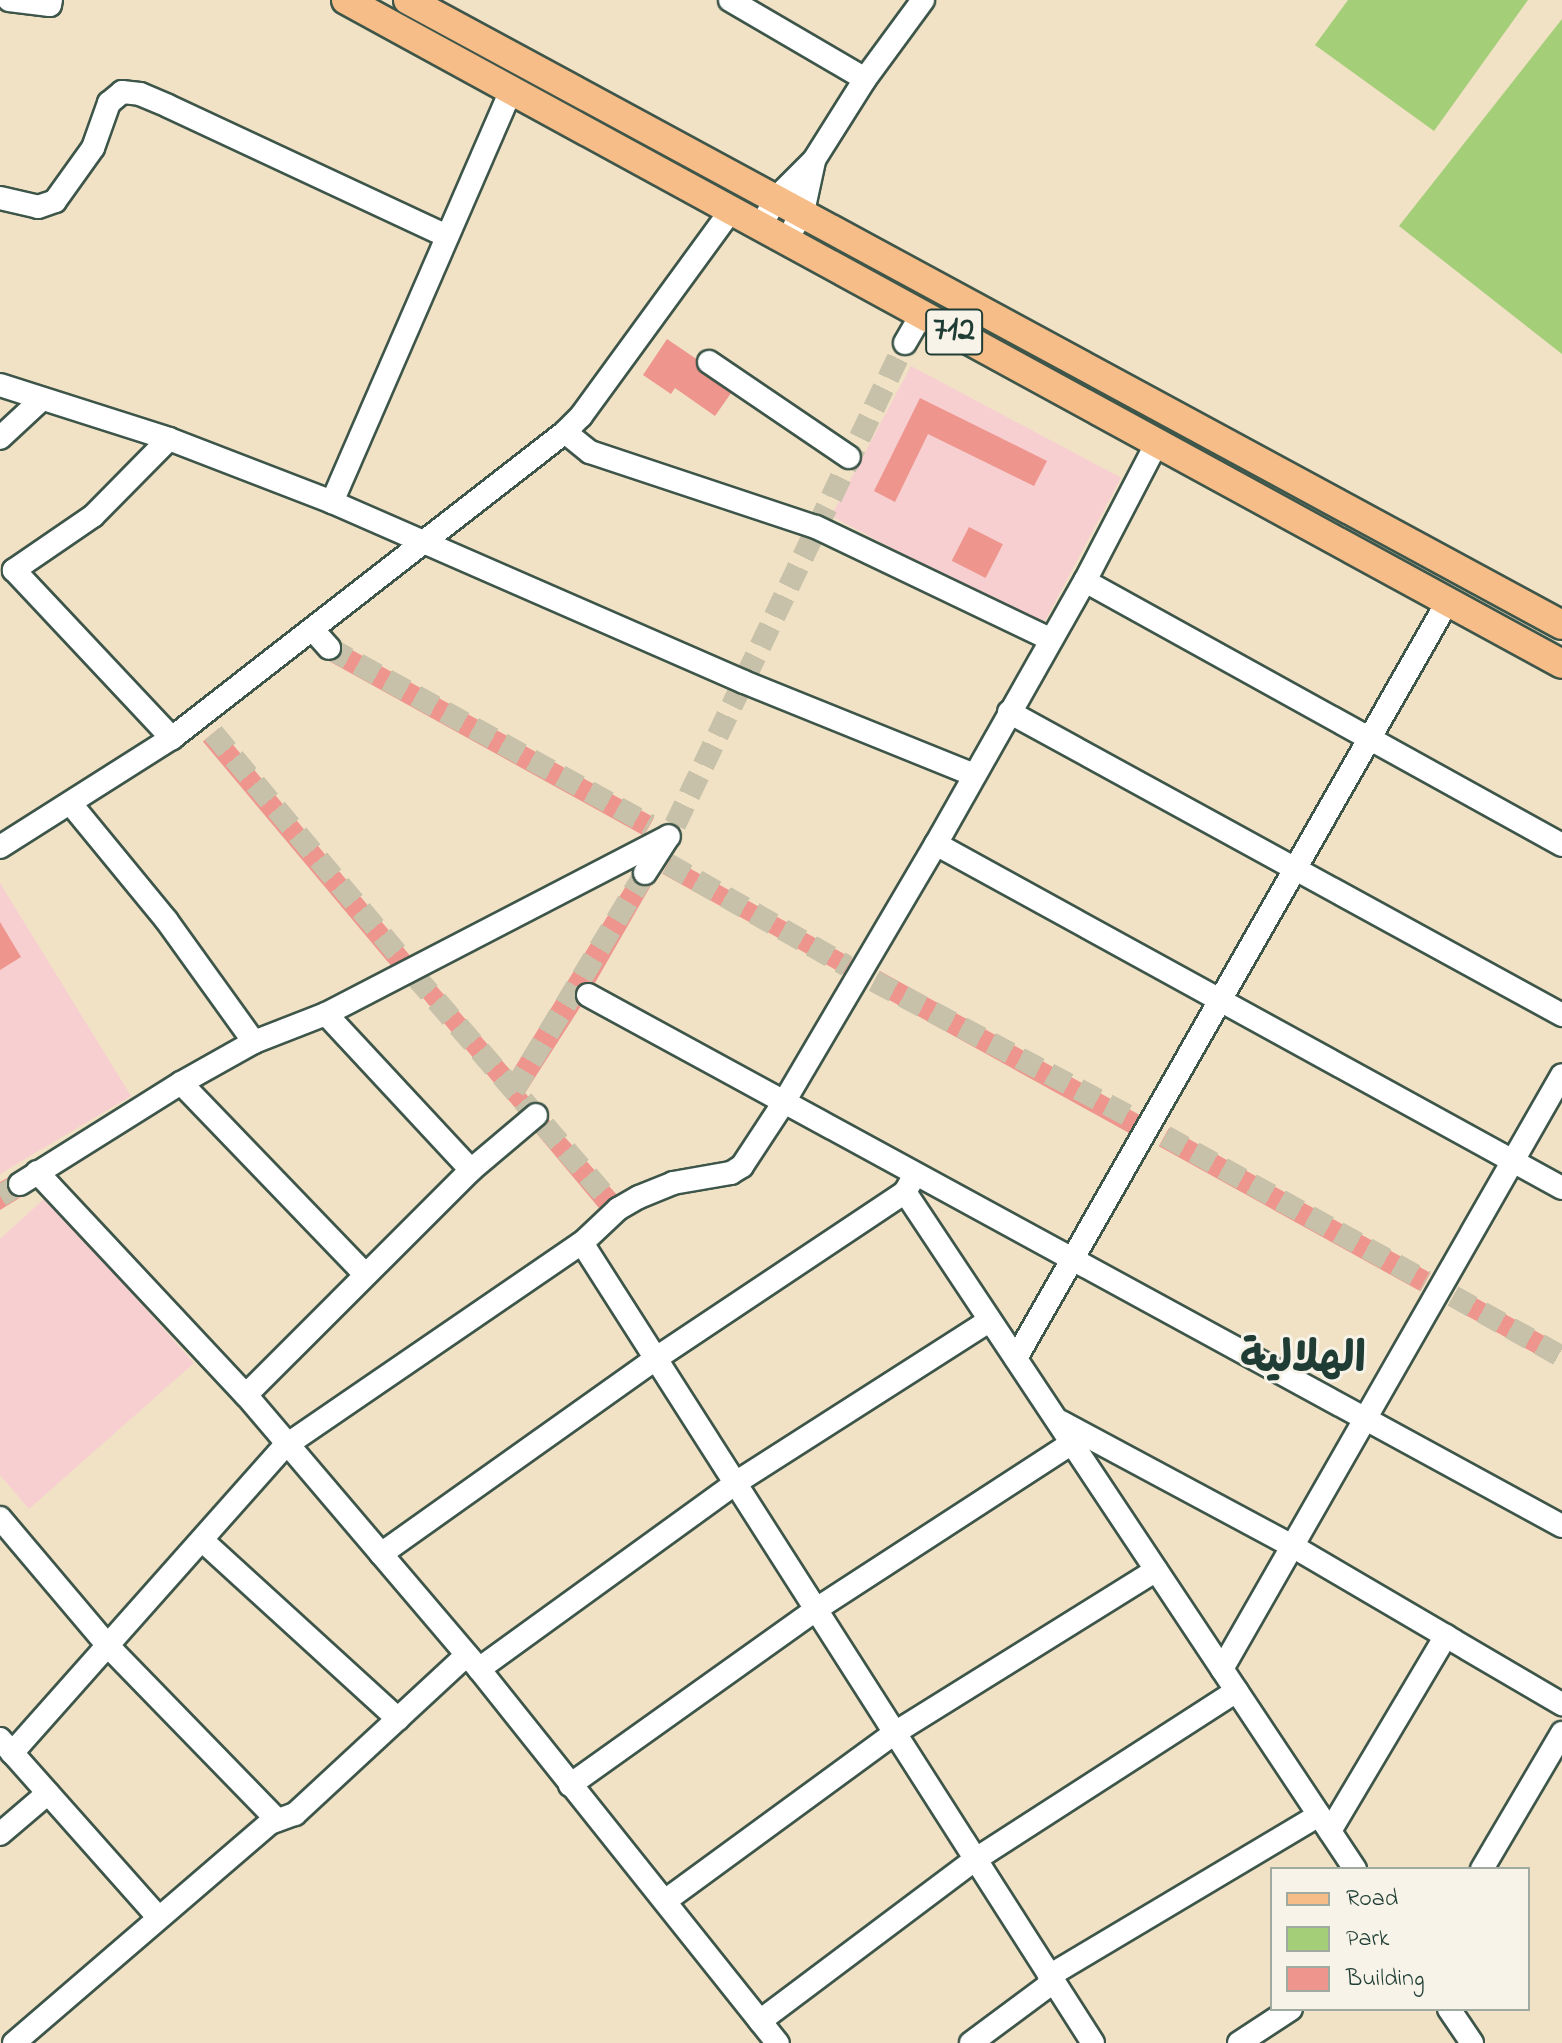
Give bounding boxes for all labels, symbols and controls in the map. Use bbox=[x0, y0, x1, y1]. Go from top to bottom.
road number: 712 bbox=[924, 302, 984, 362]
district label: الهلالية bbox=[1240, 1334, 1366, 1386]
legend bbox=[1270, 1867, 1530, 2011]
text: Road bbox=[1346, 1882, 1398, 1917]
text: Park bbox=[1346, 1922, 1389, 1957]
text: Building bbox=[1346, 1962, 1425, 1997]

